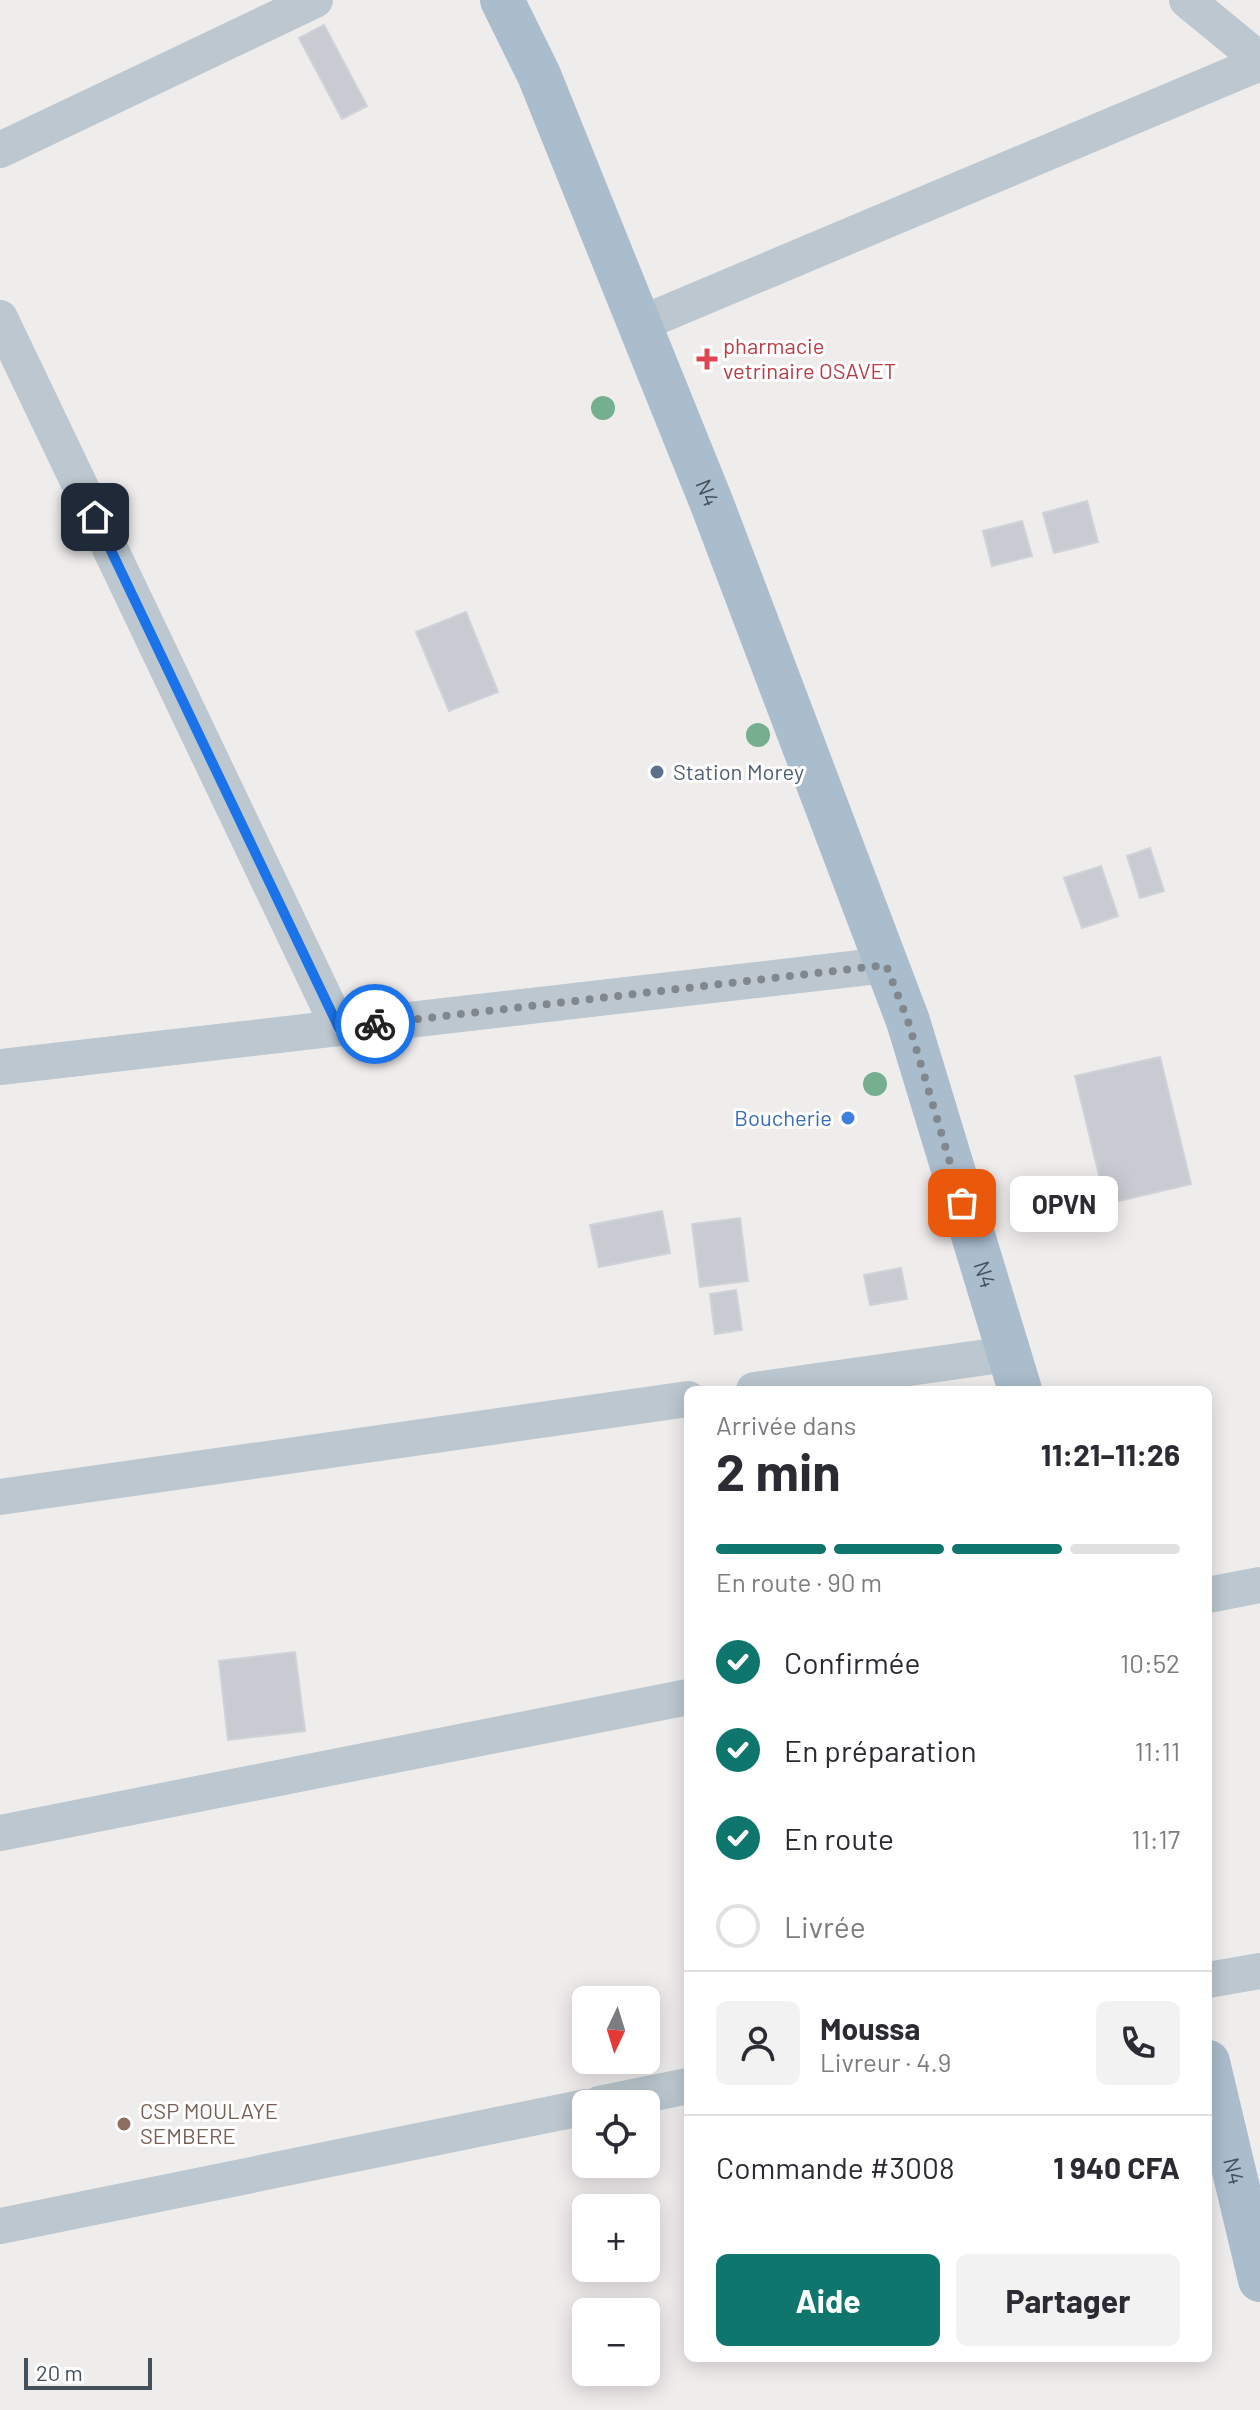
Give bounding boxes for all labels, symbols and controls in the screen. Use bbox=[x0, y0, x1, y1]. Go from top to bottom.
place label: pharmacie vetrinaire OSAVET bbox=[723, 332, 896, 383]
marker: pharmacie vetrinaire OSAVET bbox=[698, 350, 716, 368]
street label: N4 bbox=[691, 475, 725, 510]
pin bbox=[61, 483, 129, 551]
icon: home bbox=[73, 495, 117, 539]
place label: Station Morey bbox=[673, 758, 804, 784]
marker: Station Morey bbox=[648, 763, 666, 781]
courier bbox=[335, 984, 415, 1064]
icon: bike bbox=[353, 1002, 397, 1046]
place label: Boucherie bbox=[734, 1104, 832, 1130]
marker: Boucherie bbox=[839, 1109, 857, 1127]
pin bbox=[928, 1169, 996, 1237]
callout: OPVN bbox=[1010, 1175, 1118, 1231]
icon: bag bbox=[940, 1181, 984, 1225]
text: OPVN bbox=[1032, 1188, 1096, 1219]
street label: N4 bbox=[970, 1257, 1002, 1291]
text: Arrivée dans bbox=[716, 1409, 856, 1440]
text: 11:21–11:26 bbox=[1041, 1436, 1180, 1472]
text: 2 min bbox=[716, 1439, 841, 1501]
text: En route · 90 m bbox=[716, 1566, 882, 1597]
icon: check bbox=[716, 1640, 760, 1684]
text: Confirmée bbox=[784, 1644, 921, 1680]
text: 10:52 bbox=[1120, 1647, 1180, 1678]
icon: check bbox=[716, 1728, 760, 1772]
text: En préparation bbox=[784, 1732, 977, 1768]
text: 11:11 bbox=[1135, 1735, 1180, 1766]
icon: check bbox=[716, 1816, 760, 1860]
text: En route bbox=[784, 1820, 894, 1856]
text: 11:17 bbox=[1132, 1823, 1180, 1854]
text: Livrée bbox=[784, 1908, 866, 1944]
north arrow bbox=[572, 1986, 660, 2074]
map controls bbox=[572, 1986, 660, 2386]
button: person bbox=[716, 2001, 800, 2085]
button: phone bbox=[1096, 2001, 1180, 2085]
text: Moussa bbox=[820, 2010, 920, 2046]
text: Livreur · 4.9 bbox=[820, 2046, 951, 2077]
button: locate bbox=[572, 2090, 660, 2178]
place label: CSP MOULAYE SEMBERE bbox=[140, 2097, 278, 2148]
marker: CSP MOULAYE SEMBERE bbox=[115, 2115, 133, 2133]
text: Commande #3008 bbox=[716, 2149, 955, 2185]
text: 1 940 CFA bbox=[1053, 2149, 1180, 2185]
street label: N4 bbox=[1219, 2155, 1251, 2187]
button: + bbox=[572, 2194, 660, 2282]
button: Aide bbox=[716, 2254, 940, 2346]
button: Partager bbox=[956, 2254, 1180, 2346]
button: − bbox=[572, 2298, 660, 2386]
scale bar bbox=[24, 2354, 152, 2390]
text: 20 m bbox=[36, 2359, 83, 2385]

